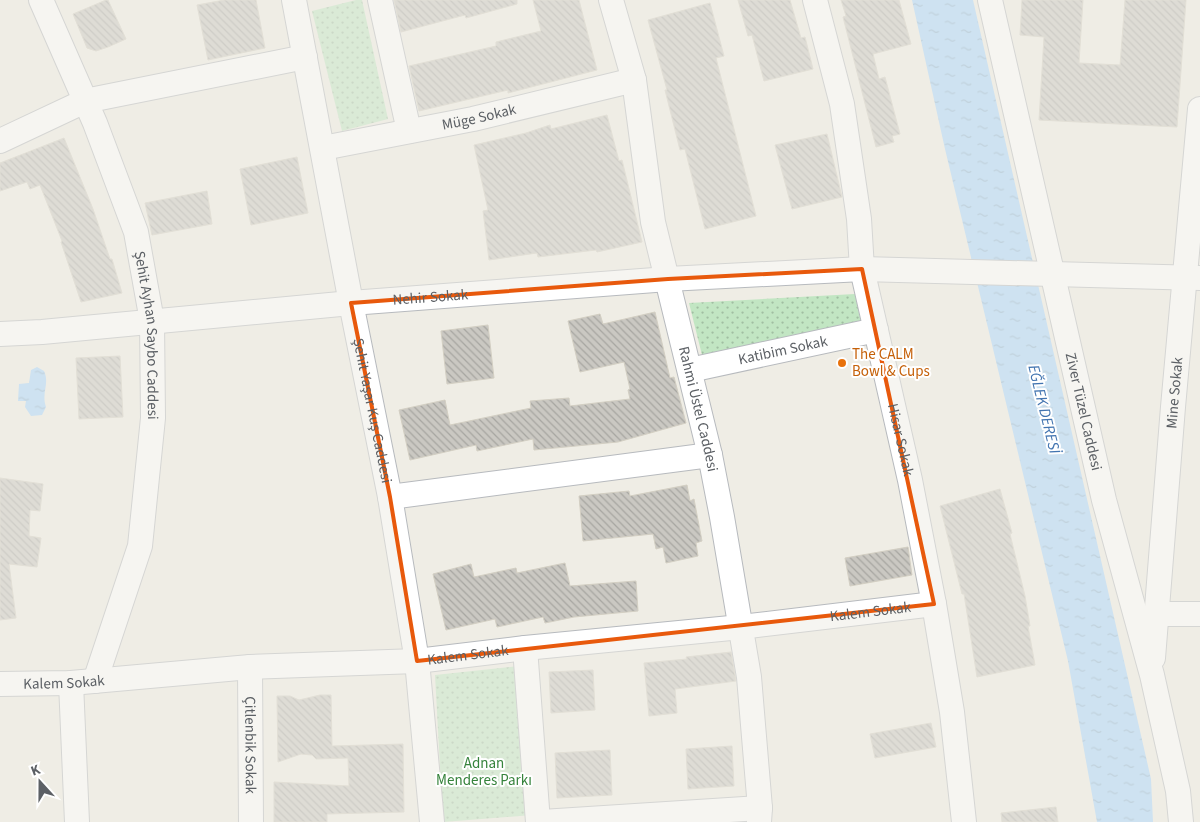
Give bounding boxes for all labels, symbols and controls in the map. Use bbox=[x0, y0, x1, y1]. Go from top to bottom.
street label: Müge Sokak bbox=[440, 99, 519, 136]
street label: Şehit Ayhan Saybo Caddesi bbox=[129, 249, 163, 420]
street label: Nehir Sokak bbox=[392, 284, 470, 311]
street label: Katibim Sokak bbox=[736, 331, 830, 370]
street label: Şehit Yaşar Kuş Caddesi bbox=[347, 336, 397, 485]
street label: Rahmi Üstel Caddesi bbox=[673, 344, 723, 474]
place label: The CALM Bowl & Cups bbox=[852, 344, 930, 382]
street label: Ziver Tüzel Caddesi bbox=[1060, 350, 1107, 473]
street label: Mine Sokak bbox=[1161, 356, 1189, 429]
marker: The CALM Bowl & Cups bbox=[836, 357, 848, 369]
water label: EĞLEK DERESİ bbox=[1022, 362, 1066, 457]
street label: Hisar Sokak bbox=[882, 402, 919, 479]
street label: Kalem Sokak bbox=[829, 597, 913, 627]
street label: Kalem Sokak bbox=[426, 640, 510, 671]
street label: Kalem Sokak bbox=[23, 670, 106, 695]
street label: Çitlenbik Sokak bbox=[239, 696, 261, 795]
park label: Adnan Menderes Parkı bbox=[436, 753, 532, 791]
north arrow bbox=[15, 757, 65, 807]
text: K bbox=[28, 760, 44, 782]

